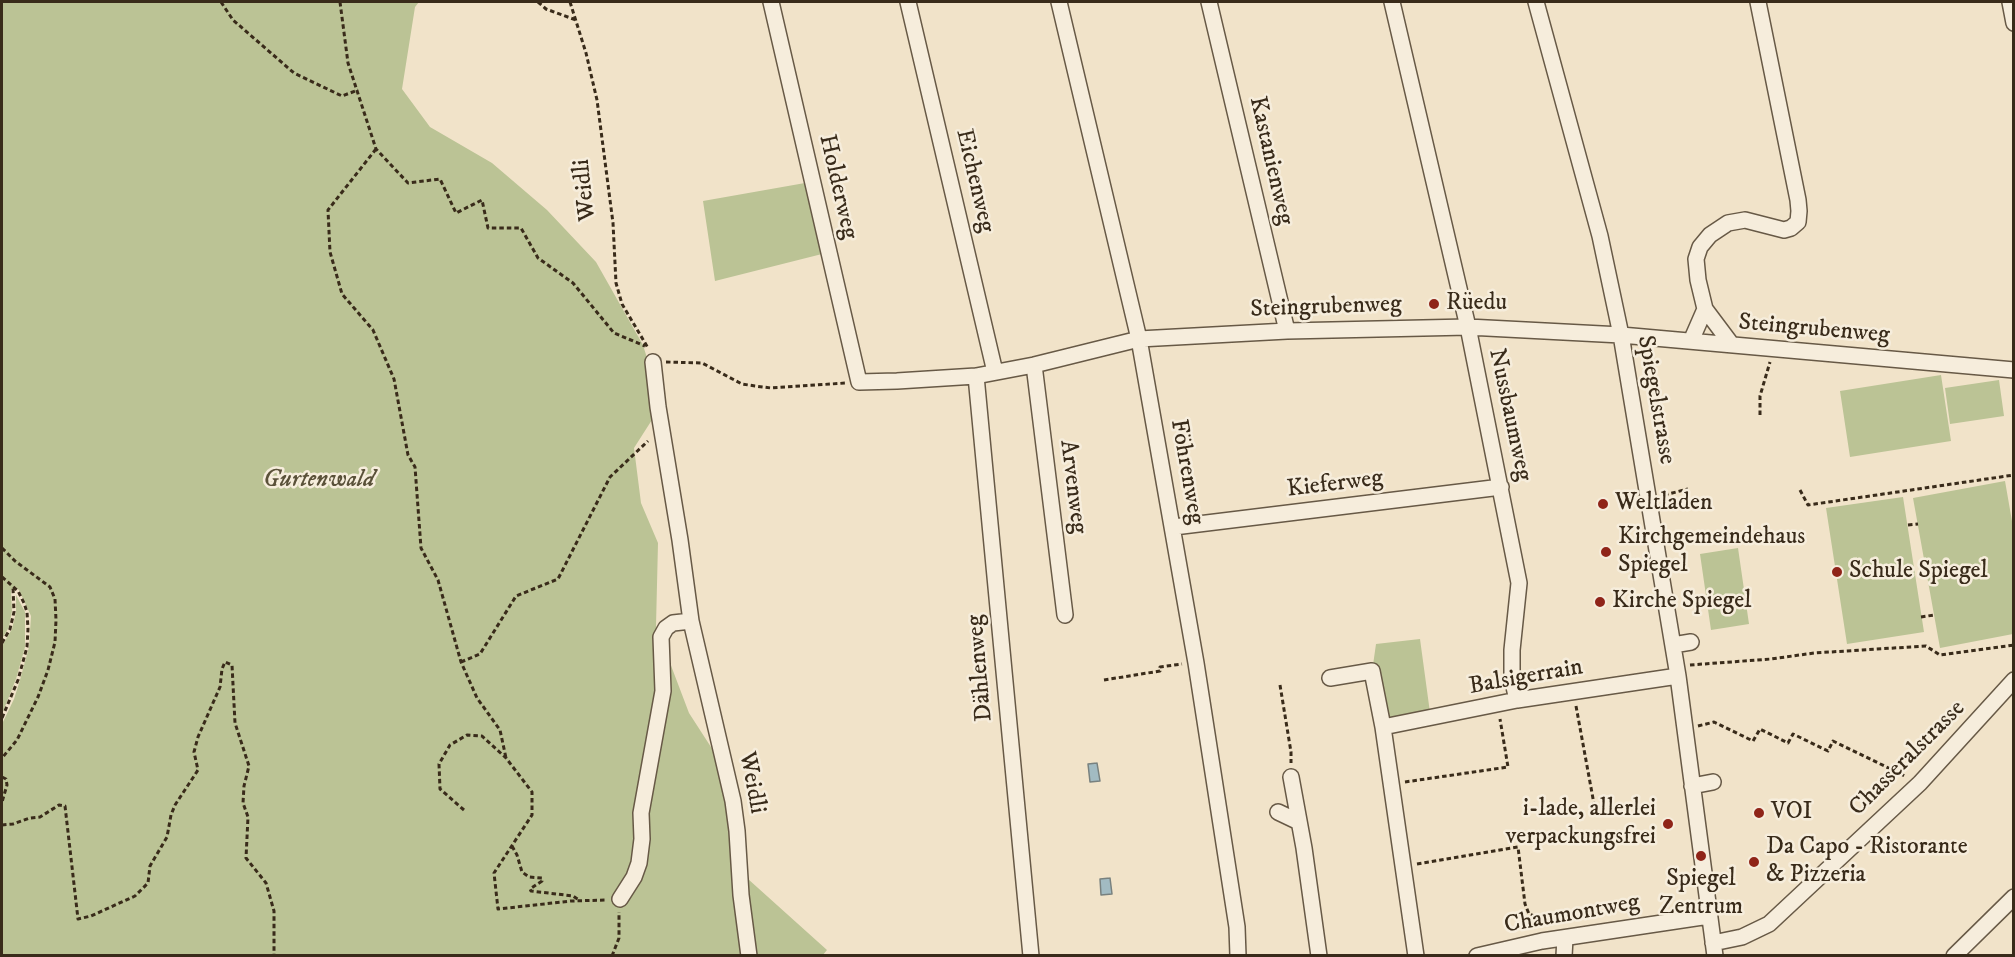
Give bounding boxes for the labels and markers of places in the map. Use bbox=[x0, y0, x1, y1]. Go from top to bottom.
place label: Rüedu bbox=[1446, 290, 1507, 318]
marker: Rüedu bbox=[1427, 297, 1441, 311]
place label: Weltladen bbox=[1615, 490, 1712, 518]
marker: Weltladen bbox=[1596, 497, 1610, 511]
place label: Kirchgemeindehaus Spiegel bbox=[1618, 524, 1805, 580]
marker: Kirchgemeindehaus Spiegel bbox=[1599, 545, 1613, 559]
place label: Schule Spiegel bbox=[1849, 558, 1988, 586]
marker: Schule Spiegel bbox=[1830, 565, 1844, 579]
place label: Kirche Spiegel bbox=[1612, 588, 1751, 616]
marker: Kirche Spiegel bbox=[1593, 595, 1607, 609]
place label: i-lade, allerlei verpackungsfrei bbox=[1506, 796, 1656, 852]
place label: VOI bbox=[1771, 799, 1812, 827]
marker: VOI bbox=[1752, 806, 1766, 820]
marker: i-lade, allerlei verpackungsfrei bbox=[1661, 817, 1675, 831]
place label: Da Capo - Ristorante & Pizzeria bbox=[1766, 834, 1968, 890]
marker: Spiegel Zentrum bbox=[1694, 849, 1708, 863]
marker: Da Capo - Ristorante & Pizzeria bbox=[1747, 855, 1761, 869]
place label: Spiegel Zentrum bbox=[1659, 866, 1743, 922]

